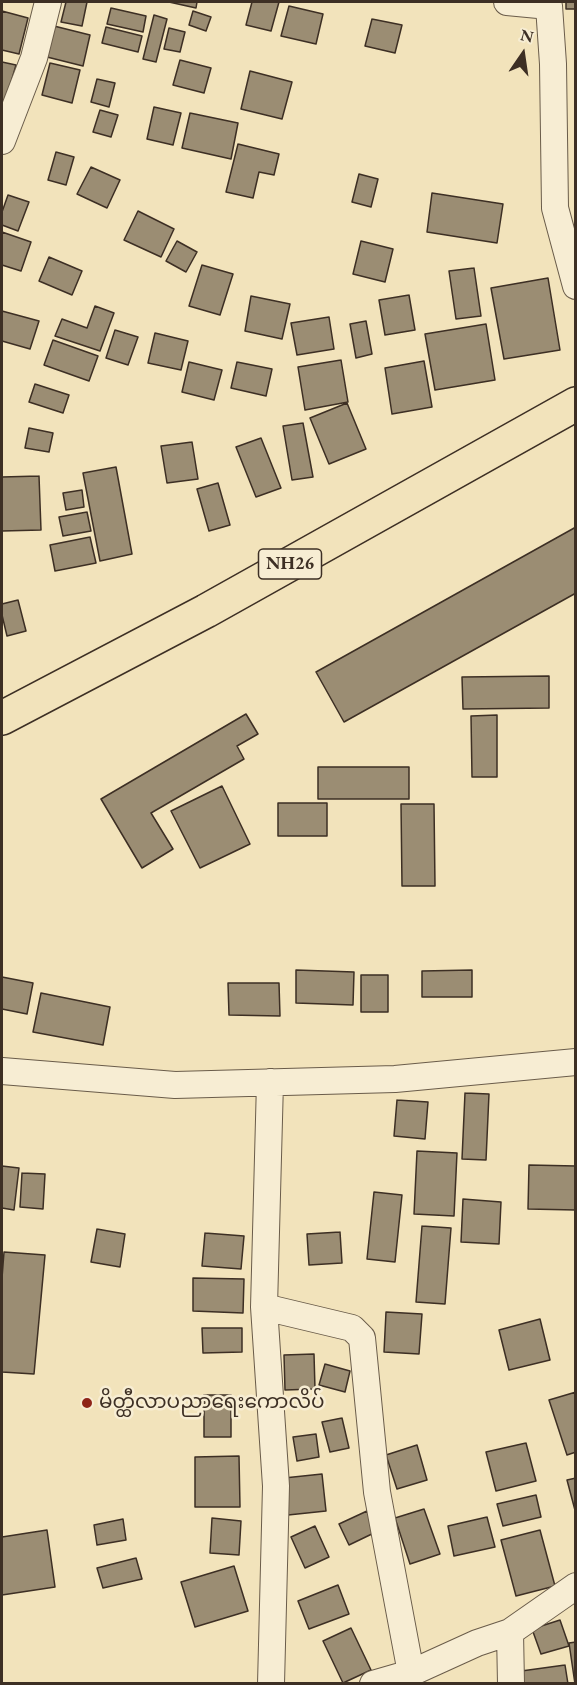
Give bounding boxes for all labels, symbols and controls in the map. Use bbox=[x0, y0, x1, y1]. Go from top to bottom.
north arrow bbox=[493, 24, 553, 84]
text: N bbox=[518, 24, 536, 48]
road number: NH26 bbox=[258, 549, 322, 579]
place label: မိတ္ထီလာပညာရေးကောလိပ် bbox=[99, 1391, 324, 1415]
marker: မိတ္ထီလာပညာရေးကောလိပ် bbox=[80, 1396, 94, 1410]

